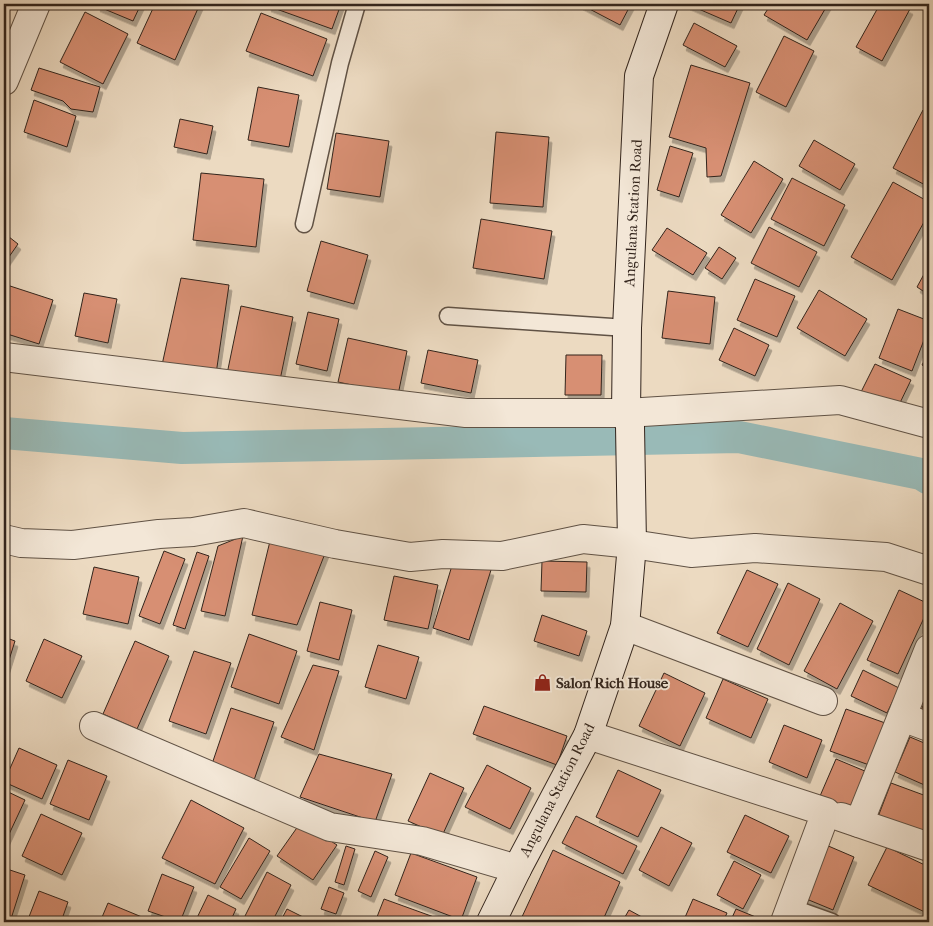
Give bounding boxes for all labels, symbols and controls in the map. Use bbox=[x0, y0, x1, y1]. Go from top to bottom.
street label: Angulana Station Road bbox=[620, 138, 646, 288]
shop icon: Salon Rich House bbox=[532, 673, 552, 693]
place label: Salon Rich House bbox=[556, 674, 669, 692]
street label: Angulana Station Road bbox=[515, 719, 599, 861]

